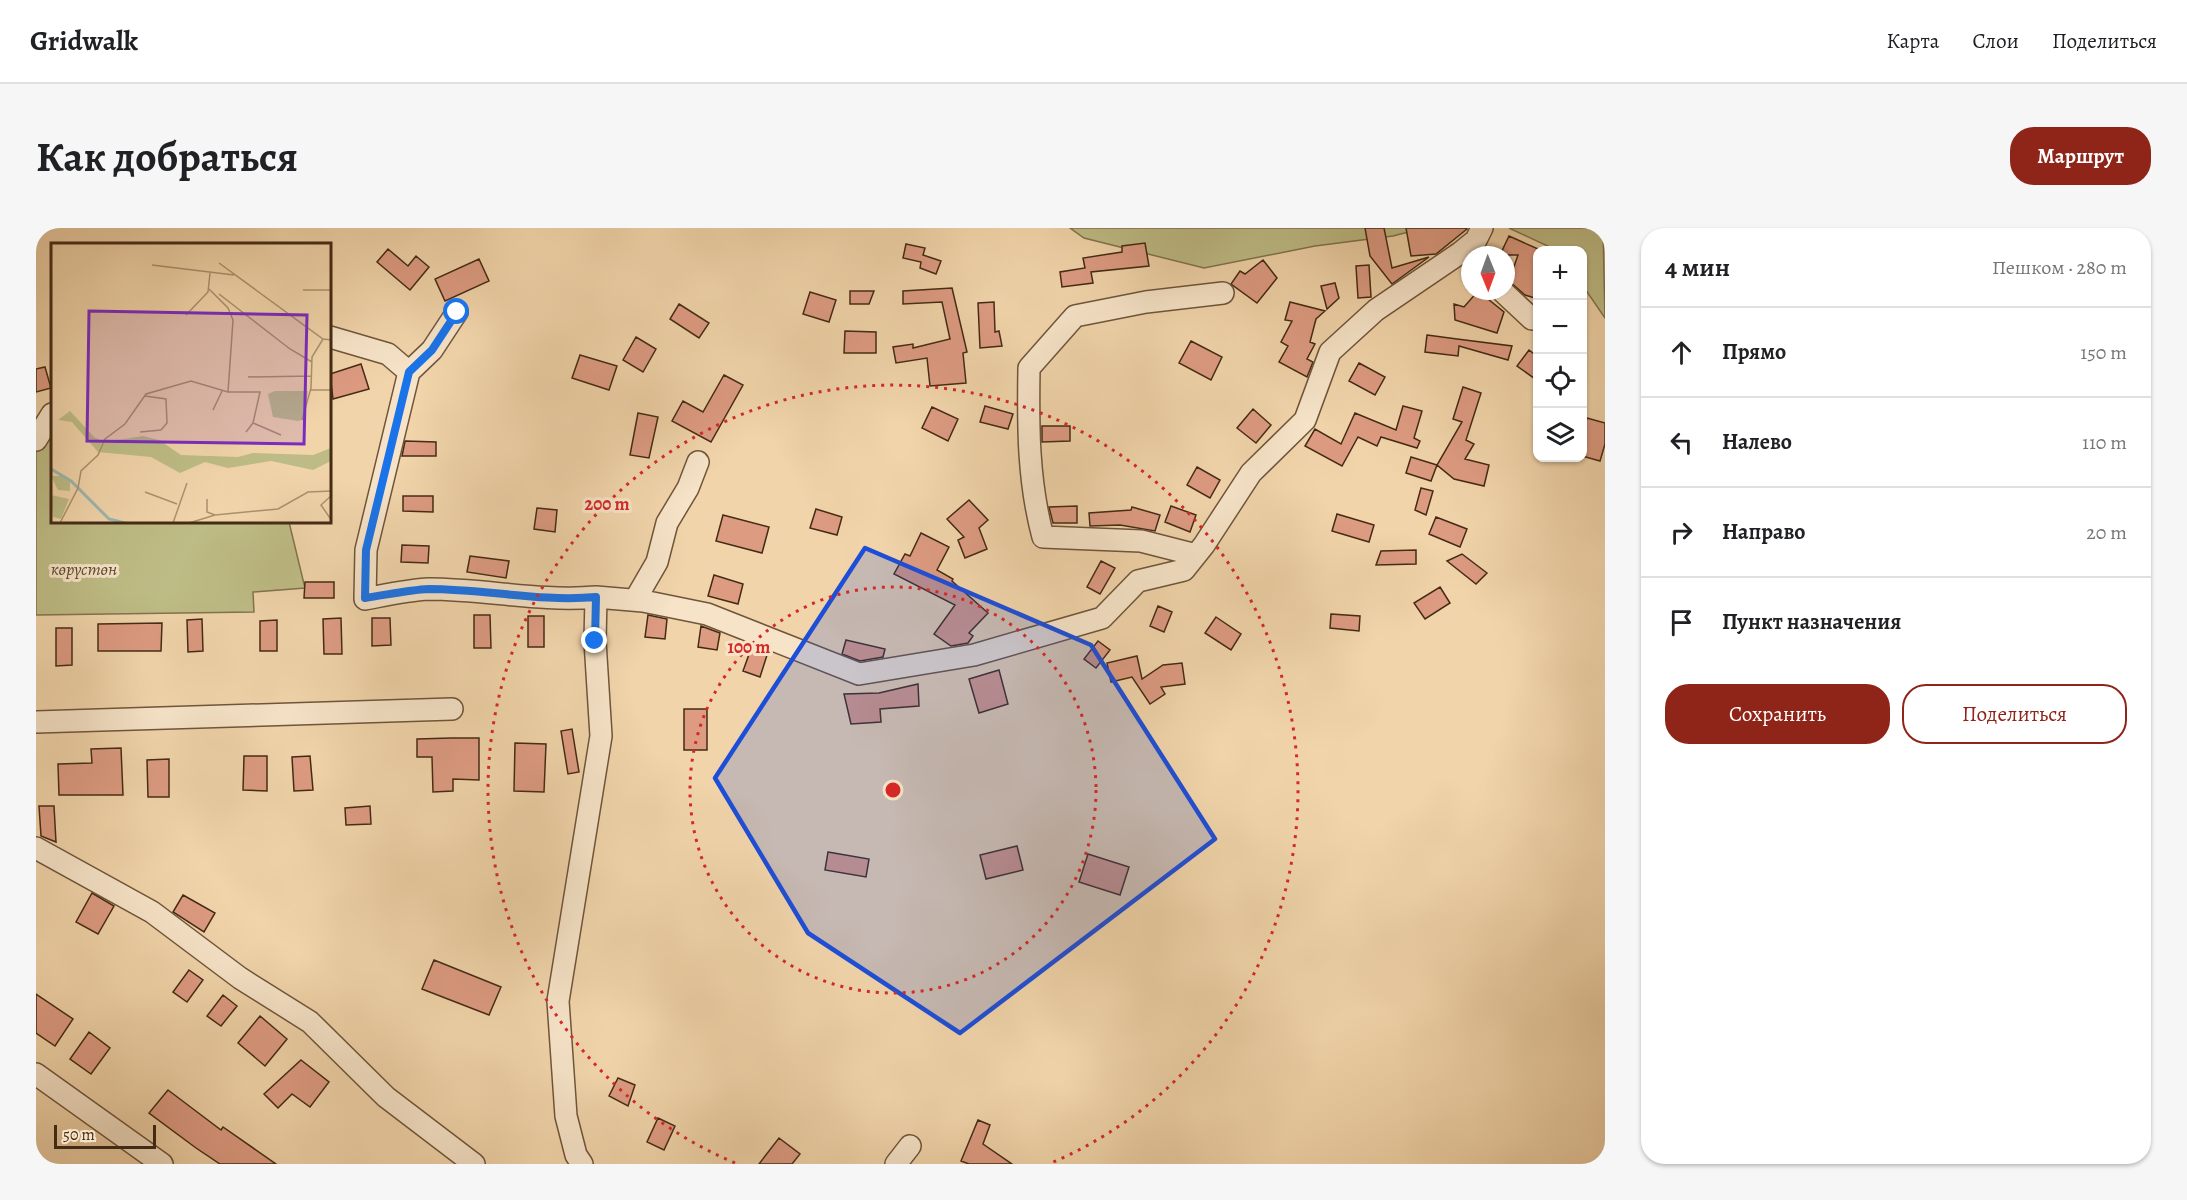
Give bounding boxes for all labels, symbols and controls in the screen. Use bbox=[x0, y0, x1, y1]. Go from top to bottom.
text: Gridwalk bbox=[30, 22, 138, 60]
text: Карта bbox=[1886, 27, 1939, 55]
text: Слои bbox=[1972, 27, 2019, 55]
text: Поделиться bbox=[2052, 27, 2157, 55]
button: Маршрут bbox=[2010, 127, 2151, 185]
text: Как добраться bbox=[36, 128, 298, 185]
inset map bbox=[51, 243, 332, 524]
north arrow bbox=[1461, 246, 1515, 300]
map controls bbox=[1533, 246, 1587, 462]
button: + bbox=[1533, 246, 1587, 300]
text: 4 мин bbox=[1665, 250, 1730, 285]
text: Пешком · 280 m bbox=[1992, 254, 2127, 281]
route start bbox=[443, 298, 469, 324]
button: − bbox=[1533, 300, 1587, 354]
icon: ahead bbox=[1665, 336, 1698, 369]
text: Прямо bbox=[1722, 337, 1786, 367]
text: 150 m bbox=[2080, 339, 2127, 366]
button: locate bbox=[1533, 354, 1587, 408]
button: layers bbox=[1533, 408, 1587, 462]
icon: left bbox=[1665, 426, 1698, 459]
text: Налево bbox=[1722, 427, 1792, 457]
text: 110 m bbox=[2082, 429, 2127, 456]
text: 200 m bbox=[584, 492, 630, 516]
icon: right bbox=[1665, 516, 1698, 549]
text: Направо bbox=[1722, 517, 1805, 547]
text: 20 m bbox=[2086, 519, 2127, 546]
park label: көрүстөн bbox=[51, 557, 117, 581]
icon: arrive bbox=[1665, 606, 1698, 639]
text: Пункт назначения bbox=[1722, 607, 1901, 637]
route end bbox=[581, 627, 607, 653]
text: 100 m bbox=[728, 635, 770, 659]
button: Сохранить bbox=[1665, 684, 1890, 744]
button: Поделиться bbox=[1902, 684, 2127, 744]
centre of rings bbox=[883, 780, 903, 800]
scale bar bbox=[54, 1122, 156, 1150]
text: 50 m bbox=[63, 1124, 95, 1146]

